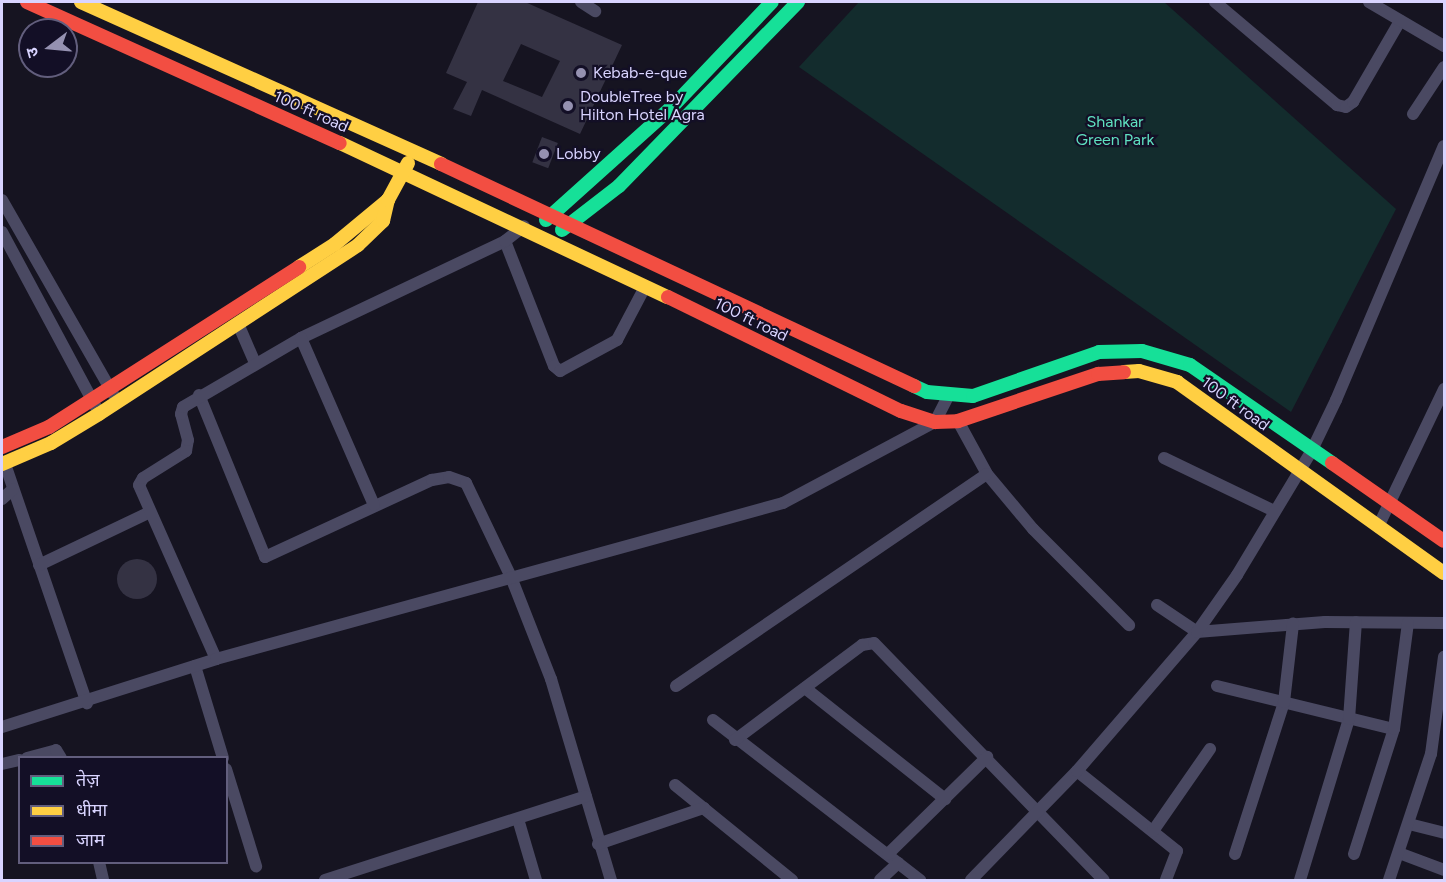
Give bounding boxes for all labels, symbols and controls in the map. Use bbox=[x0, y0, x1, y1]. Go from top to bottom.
north arrow bbox=[18, 18, 78, 78]
text: उ bbox=[22, 45, 43, 60]
place label: Kebab-e-que bbox=[593, 63, 687, 83]
marker: Kebab-e-que bbox=[574, 66, 588, 80]
street label: 100 ft road bbox=[271, 87, 351, 137]
place label: DoubleTree by Hilton Hotel Agra bbox=[580, 87, 705, 125]
marker: DoubleTree by Hilton Hotel Agra bbox=[561, 99, 575, 113]
park label: Shankar Green Park bbox=[1076, 112, 1154, 150]
place label: Lobby bbox=[556, 144, 601, 164]
marker: Lobby bbox=[537, 147, 551, 161]
street label: 100 ft road bbox=[711, 294, 791, 346]
street label: 100 ft road bbox=[1197, 373, 1273, 435]
legend bbox=[18, 756, 228, 864]
text: तेज़ bbox=[76, 769, 100, 791]
text: धीमा bbox=[76, 799, 107, 821]
text: जाम bbox=[76, 829, 105, 851]

